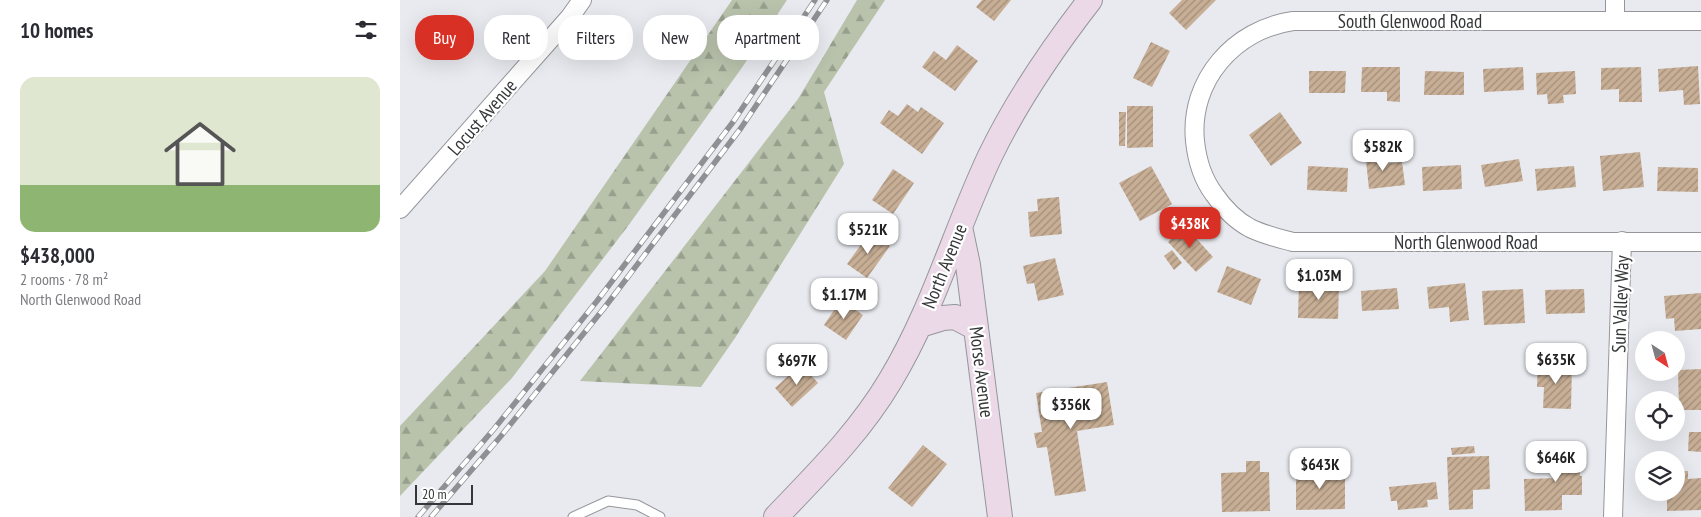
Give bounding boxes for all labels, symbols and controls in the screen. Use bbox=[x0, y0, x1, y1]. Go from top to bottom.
street label: South Glenwood Road bbox=[1338, 9, 1482, 33]
chip: Buy bbox=[415, 15, 474, 60]
chip: Rent bbox=[484, 15, 548, 60]
chip: Filters bbox=[558, 15, 633, 60]
chip: New bbox=[643, 15, 707, 60]
chip: Apartment bbox=[717, 15, 819, 60]
icon: filters bbox=[352, 16, 380, 44]
text: 10 homes bbox=[20, 17, 93, 44]
street label: Locust Avenue bbox=[442, 74, 522, 160]
icon: home bbox=[155, 109, 245, 199]
pin: $582K bbox=[1348, 130, 1418, 172]
text: $582K bbox=[1364, 136, 1402, 156]
pin: $438K bbox=[1155, 206, 1225, 249]
pin: $521K bbox=[833, 212, 903, 255]
text: $438K bbox=[1171, 213, 1209, 233]
text: $521K bbox=[849, 219, 887, 239]
street label: North Avenue bbox=[916, 220, 972, 312]
street label: North Glenwood Road bbox=[1394, 230, 1538, 254]
text: $438,000 bbox=[20, 242, 95, 269]
street label: Sun Valley Way bbox=[1606, 254, 1634, 353]
pin: $1.03M bbox=[1278, 258, 1360, 301]
text: $1.03M bbox=[1297, 265, 1341, 285]
text: 2 rooms · 78 m² bbox=[20, 269, 108, 289]
pin: $1.17M bbox=[803, 278, 885, 320]
text: $1.17M bbox=[822, 284, 866, 304]
text: North Glenwood Road bbox=[20, 289, 141, 309]
street label: Morse Avenue bbox=[965, 325, 999, 419]
north arrow bbox=[1635, 331, 1685, 381]
map controls bbox=[1635, 331, 1685, 501]
pin: $635K bbox=[1521, 342, 1591, 385]
pin: $697K bbox=[762, 344, 832, 386]
text: $635K bbox=[1537, 349, 1575, 369]
text: $697K bbox=[778, 350, 816, 370]
pin: $356K bbox=[1036, 388, 1106, 430]
button: locate bbox=[1635, 391, 1685, 441]
text: $356K bbox=[1052, 394, 1090, 414]
pin: $646K bbox=[1521, 440, 1591, 483]
text: $646K bbox=[1537, 447, 1575, 467]
pin: $643K bbox=[1285, 448, 1355, 490]
button: layers bbox=[1635, 451, 1685, 501]
text: $643K bbox=[1301, 454, 1339, 474]
scale bar bbox=[415, 482, 472, 505]
text: 20 m bbox=[422, 485, 447, 503]

